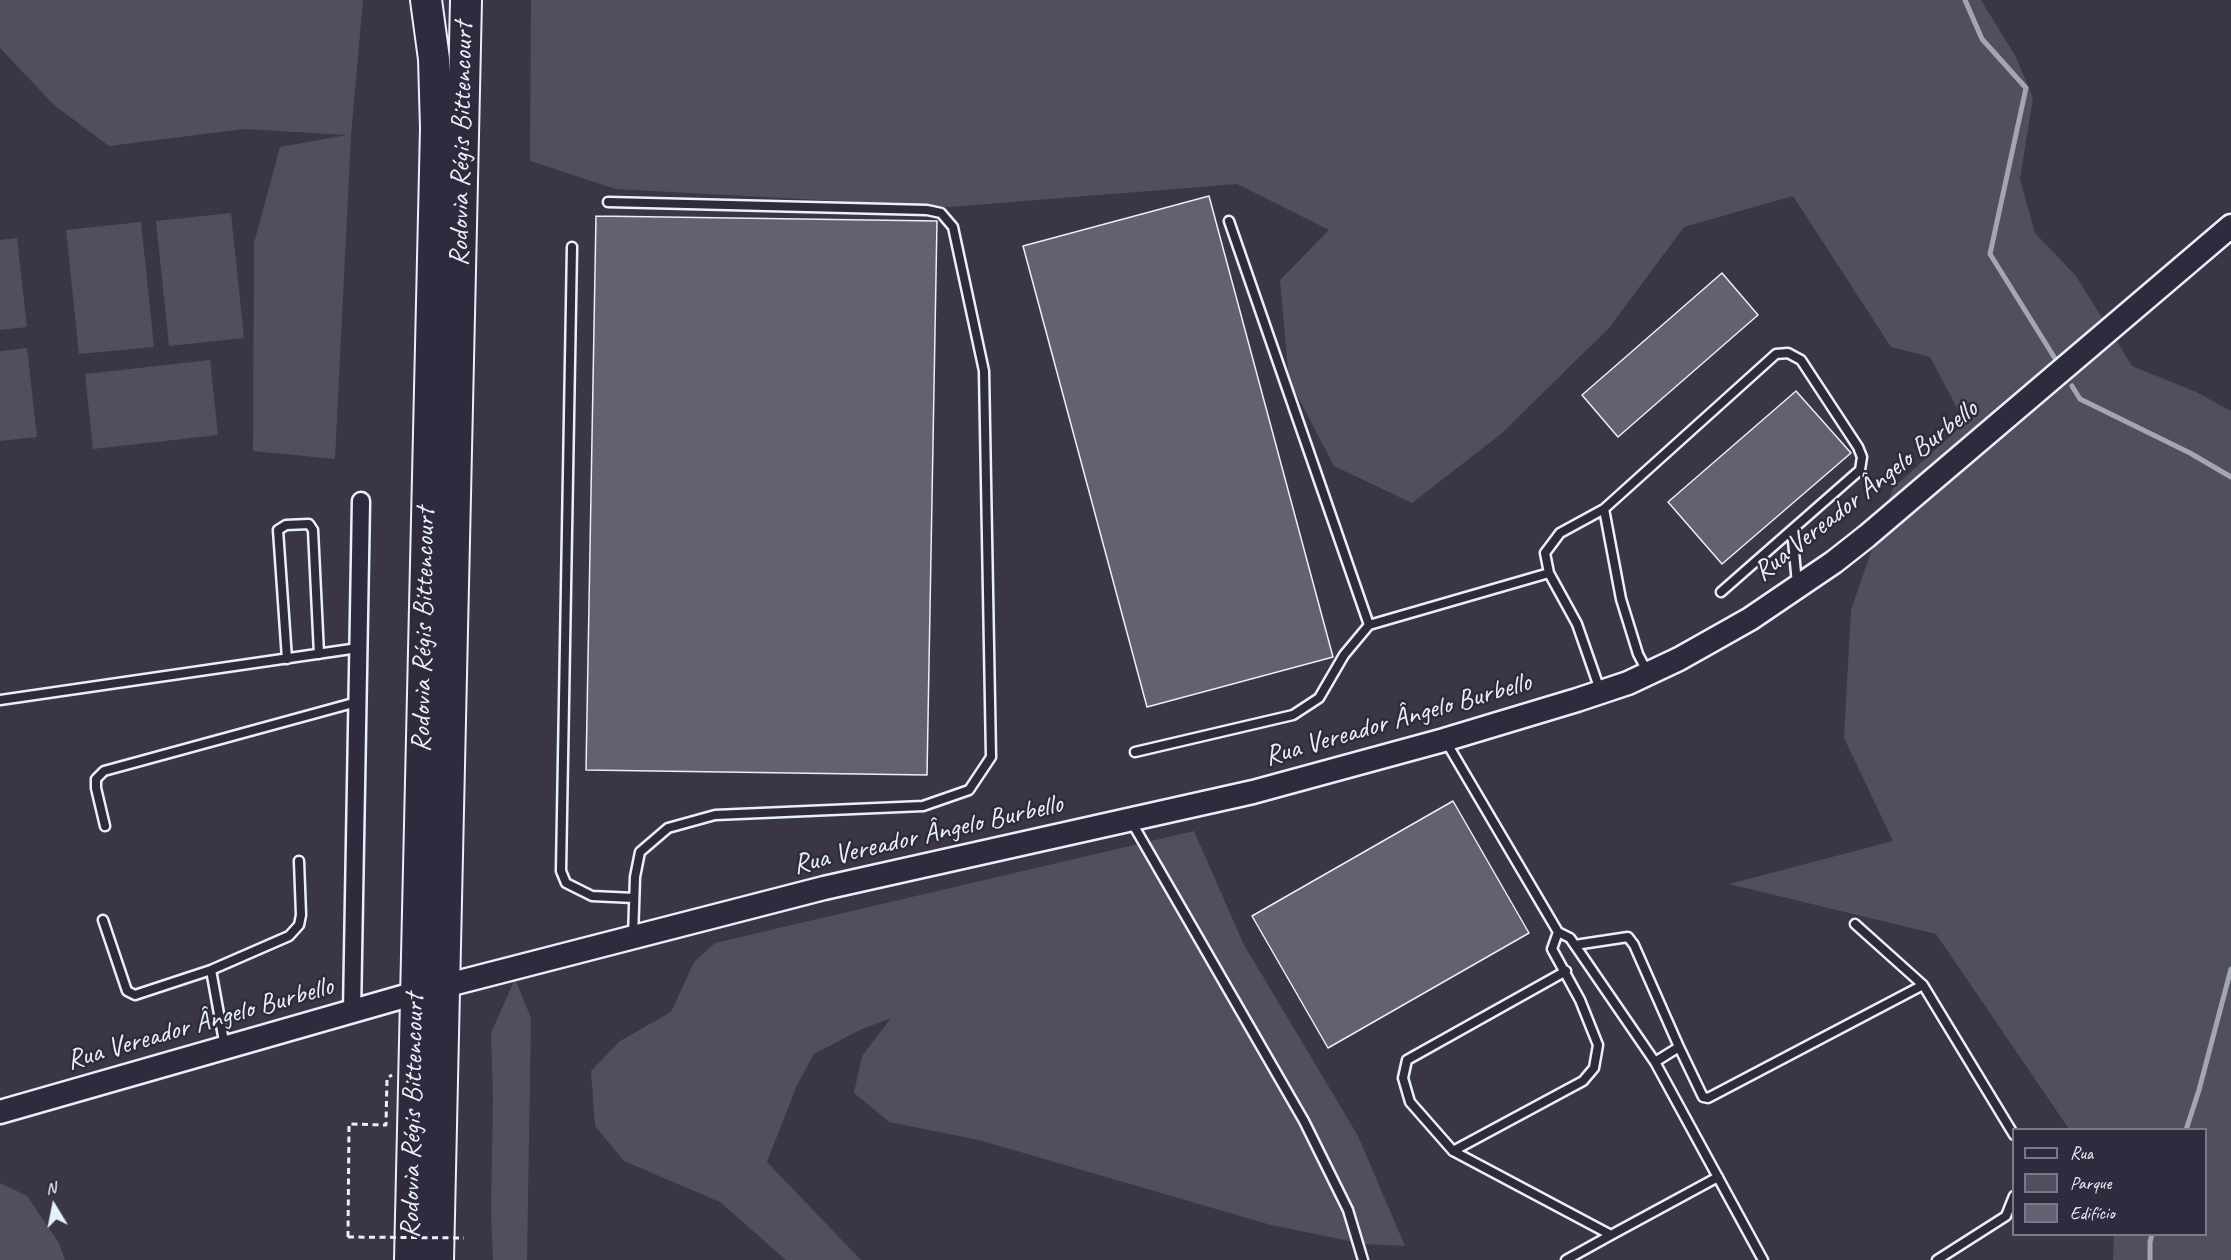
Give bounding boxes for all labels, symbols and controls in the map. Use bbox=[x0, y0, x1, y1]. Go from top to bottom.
street label: Rodovia Régis Bittencourt bbox=[443, 21, 481, 267]
street label: Rua Vereador Ângelo Burbello bbox=[1747, 393, 1985, 589]
street label: Rodovia Régis Bittencourt bbox=[405, 507, 443, 753]
street label: Rua Vereador Ângelo Burbello bbox=[1261, 666, 1535, 774]
street label: Rua Vereador Ângelo Burbello bbox=[790, 788, 1066, 882]
street label: Rua Vereador Ângelo Burbello bbox=[63, 970, 337, 1078]
street label: Rodovia Régis Bittencourt bbox=[394, 993, 432, 1239]
legend bbox=[2012, 1128, 2207, 1236]
text: Rua bbox=[2070, 1142, 2093, 1164]
text: Parque bbox=[2070, 1172, 2111, 1194]
north arrow bbox=[24, 1176, 84, 1236]
text: N bbox=[44, 1178, 57, 1199]
text: Edifício bbox=[2070, 1202, 2115, 1224]

